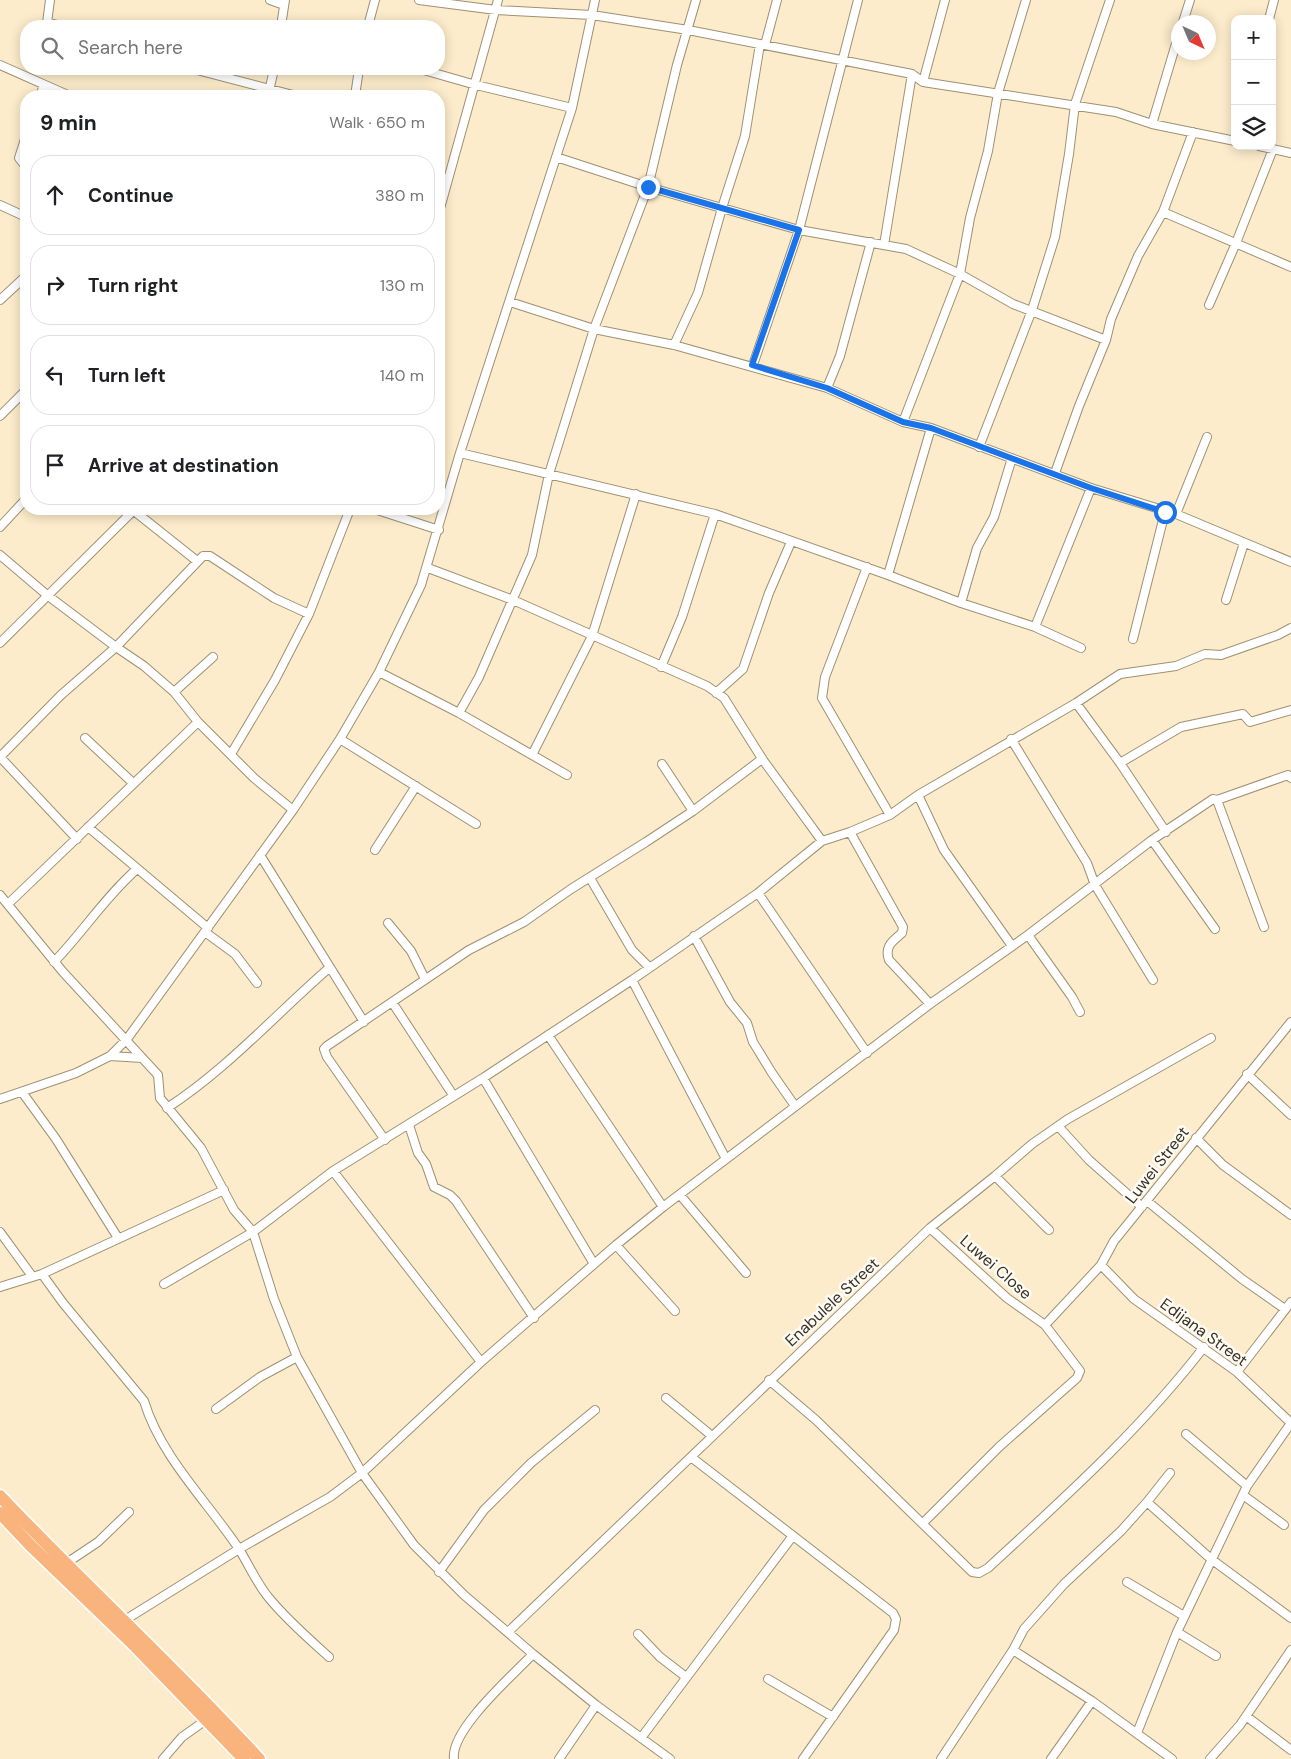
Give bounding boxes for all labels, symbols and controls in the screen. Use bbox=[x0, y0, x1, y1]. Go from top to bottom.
north arrow bbox=[1171, 15, 1216, 60]
map controls bbox=[1231, 15, 1276, 150]
button: + bbox=[1231, 15, 1276, 60]
search box bbox=[20, 20, 445, 75]
icon: search bbox=[38, 34, 66, 62]
text: Search here bbox=[78, 35, 183, 60]
button: − bbox=[1231, 60, 1276, 105]
button: layers bbox=[1231, 105, 1276, 150]
text: 9 min bbox=[40, 109, 97, 137]
text: Walk · 650 m bbox=[329, 112, 425, 133]
route end bbox=[637, 176, 660, 199]
icon: ahead bbox=[41, 181, 69, 209]
text: Continue bbox=[88, 183, 174, 208]
text: 380 m bbox=[375, 185, 424, 206]
icon: right bbox=[41, 271, 69, 299]
text: Turn right bbox=[88, 273, 178, 298]
text: 130 m bbox=[380, 275, 424, 296]
icon: left bbox=[41, 361, 69, 389]
text: Turn left bbox=[88, 363, 166, 388]
text: 140 m bbox=[380, 365, 424, 386]
icon: arrive bbox=[41, 451, 69, 479]
text: Arrive at destination bbox=[88, 453, 279, 478]
route start bbox=[1154, 501, 1177, 524]
street label: Luwei Street bbox=[1120, 1122, 1194, 1208]
street label: Luwei Close bbox=[956, 1230, 1036, 1304]
street label: Enabulele Street bbox=[781, 1253, 883, 1351]
street label: Edijana Street bbox=[1156, 1293, 1252, 1371]

